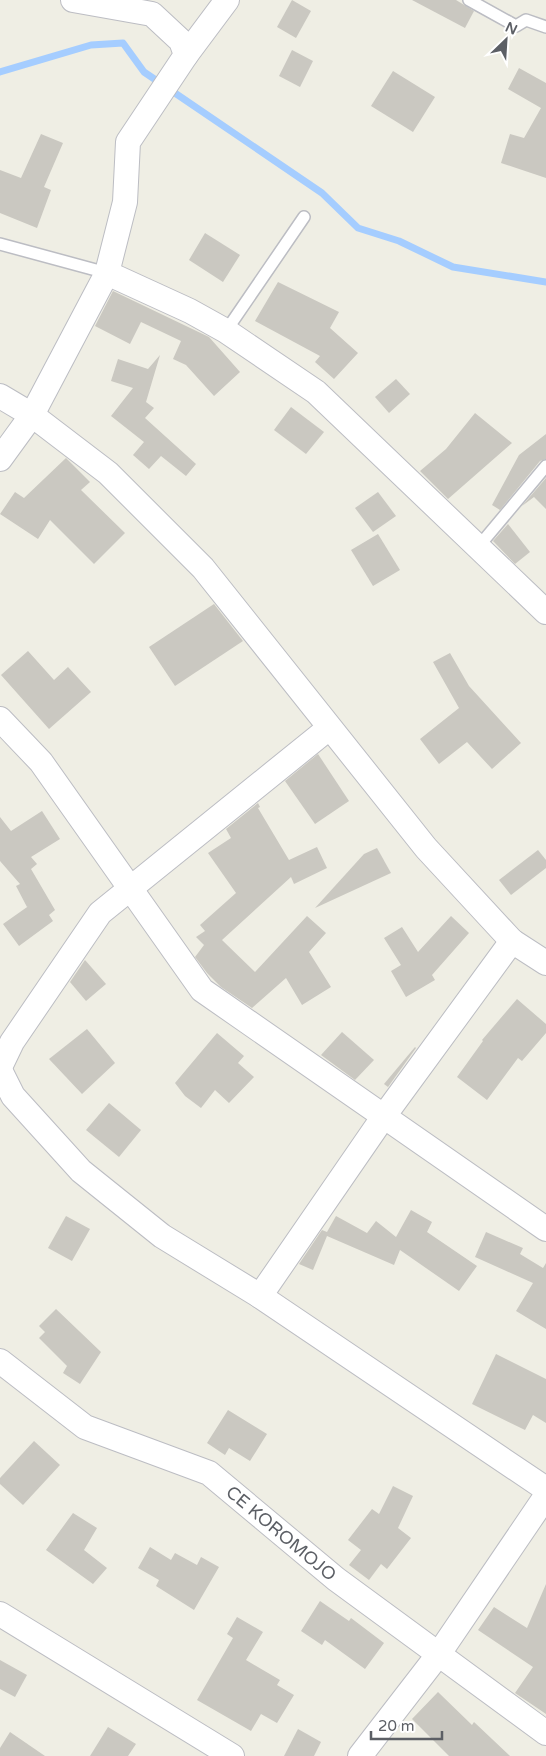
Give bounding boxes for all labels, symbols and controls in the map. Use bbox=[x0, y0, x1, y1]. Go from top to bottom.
north arrow bbox=[481, 15, 531, 65]
text: N bbox=[503, 19, 520, 39]
street label: CE KOROMOJO bbox=[222, 1481, 341, 1586]
scale bar bbox=[371, 1708, 442, 1740]
text: 20 m bbox=[378, 1717, 415, 1735]

